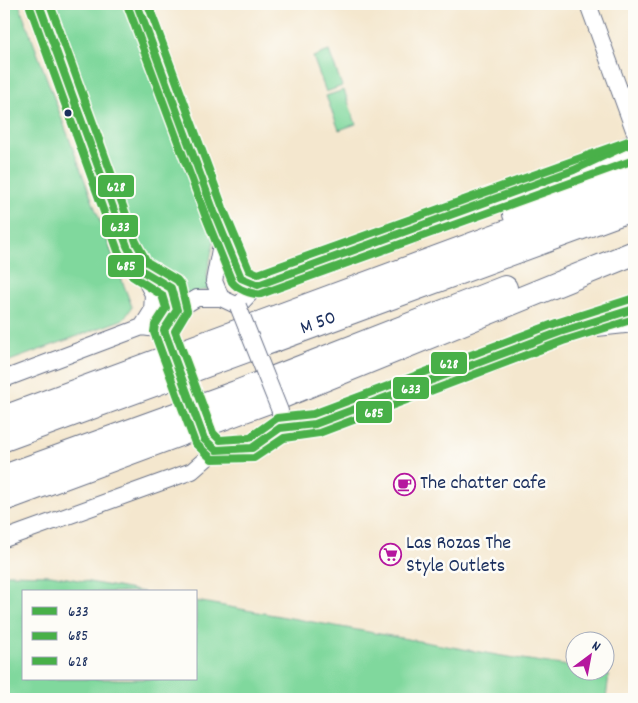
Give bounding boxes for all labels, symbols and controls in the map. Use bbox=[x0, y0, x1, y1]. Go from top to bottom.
unlabelled marker bbox=[63, 108, 73, 118]
line badge: 628 bbox=[97, 174, 135, 198]
text: 628 bbox=[107, 178, 126, 198]
line badge: 633 bbox=[101, 214, 139, 238]
text: 633 bbox=[110, 218, 130, 238]
line badge: 685 bbox=[107, 254, 145, 278]
text: 685 bbox=[117, 257, 136, 277]
street label: M 50 bbox=[297, 304, 340, 343]
line badge: 628 bbox=[430, 351, 468, 375]
text: 628 bbox=[440, 355, 459, 375]
line badge: 633 bbox=[392, 376, 430, 400]
text: 633 bbox=[401, 380, 421, 400]
line badge: 685 bbox=[355, 400, 393, 424]
text: 685 bbox=[365, 404, 384, 424]
place label: The chatter cafe bbox=[420, 470, 546, 498]
cafe icon: The chatter cafe bbox=[392, 472, 416, 496]
place label: Las Rozas The Style Outlets bbox=[406, 530, 511, 581]
supermarket icon: Las Rozas The Style Outlets bbox=[378, 543, 402, 567]
legend bbox=[22, 590, 198, 680]
text: 633 bbox=[68, 602, 89, 624]
text: 685 bbox=[68, 626, 88, 648]
north arrow bbox=[566, 630, 616, 680]
text: N bbox=[588, 636, 604, 657]
text: 628 bbox=[68, 652, 88, 674]

